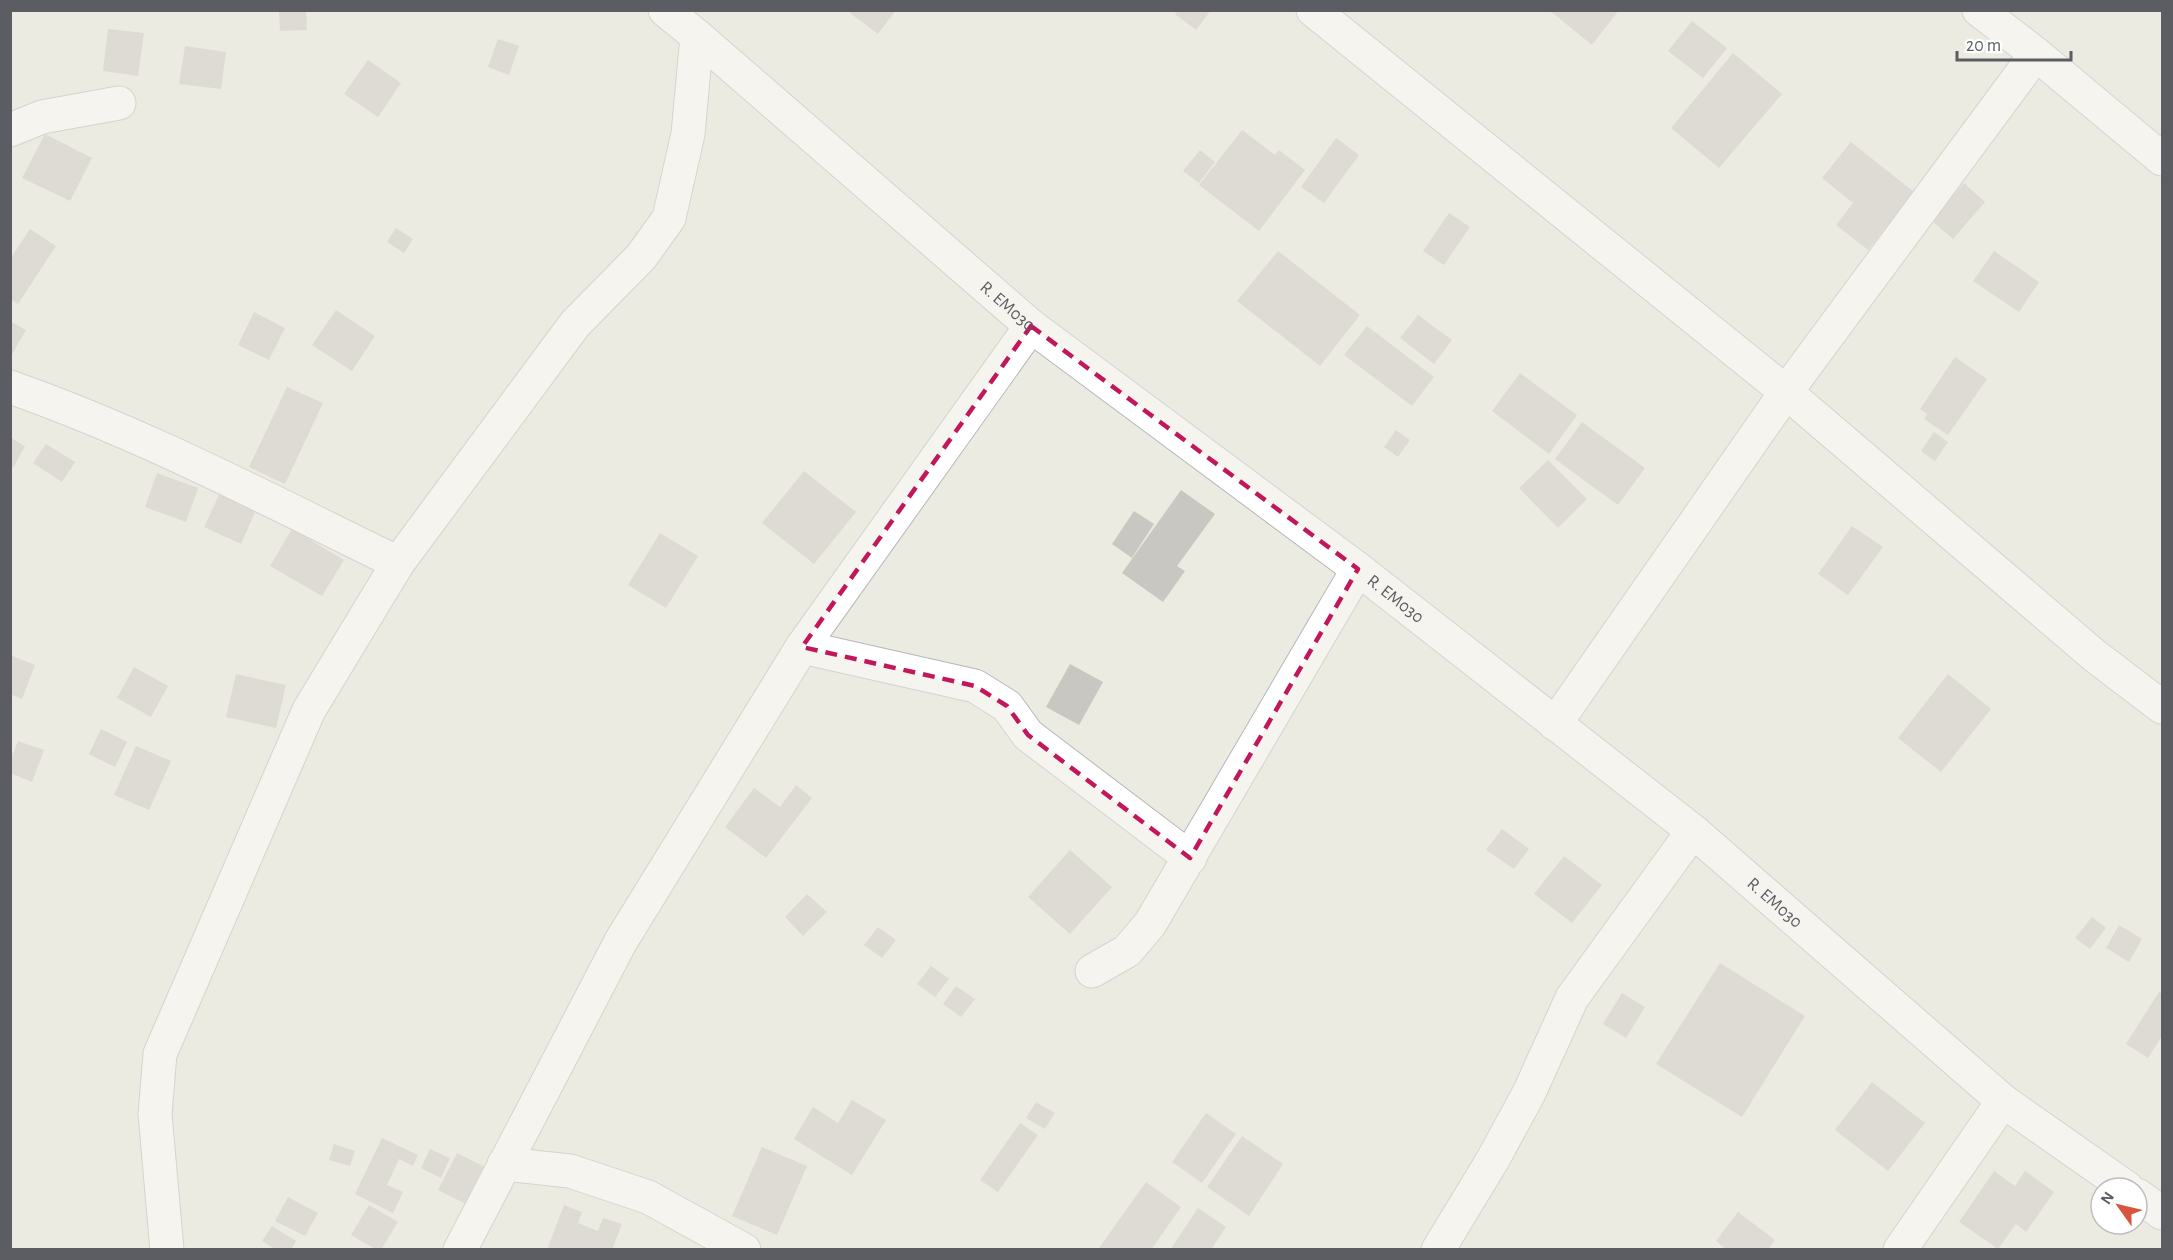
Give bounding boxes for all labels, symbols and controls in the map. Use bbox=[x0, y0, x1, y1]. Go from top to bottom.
scale bar bbox=[1957, 24, 2071, 62]
text: 20 m bbox=[1966, 37, 2001, 55]
street label: R. EM030 bbox=[976, 278, 1038, 335]
street label: R. EM030 bbox=[1364, 572, 1427, 627]
street label: R. EM030 bbox=[1743, 875, 1805, 932]
north arrow bbox=[2089, 1176, 2149, 1236]
text: N bbox=[2098, 1189, 2117, 1207]

